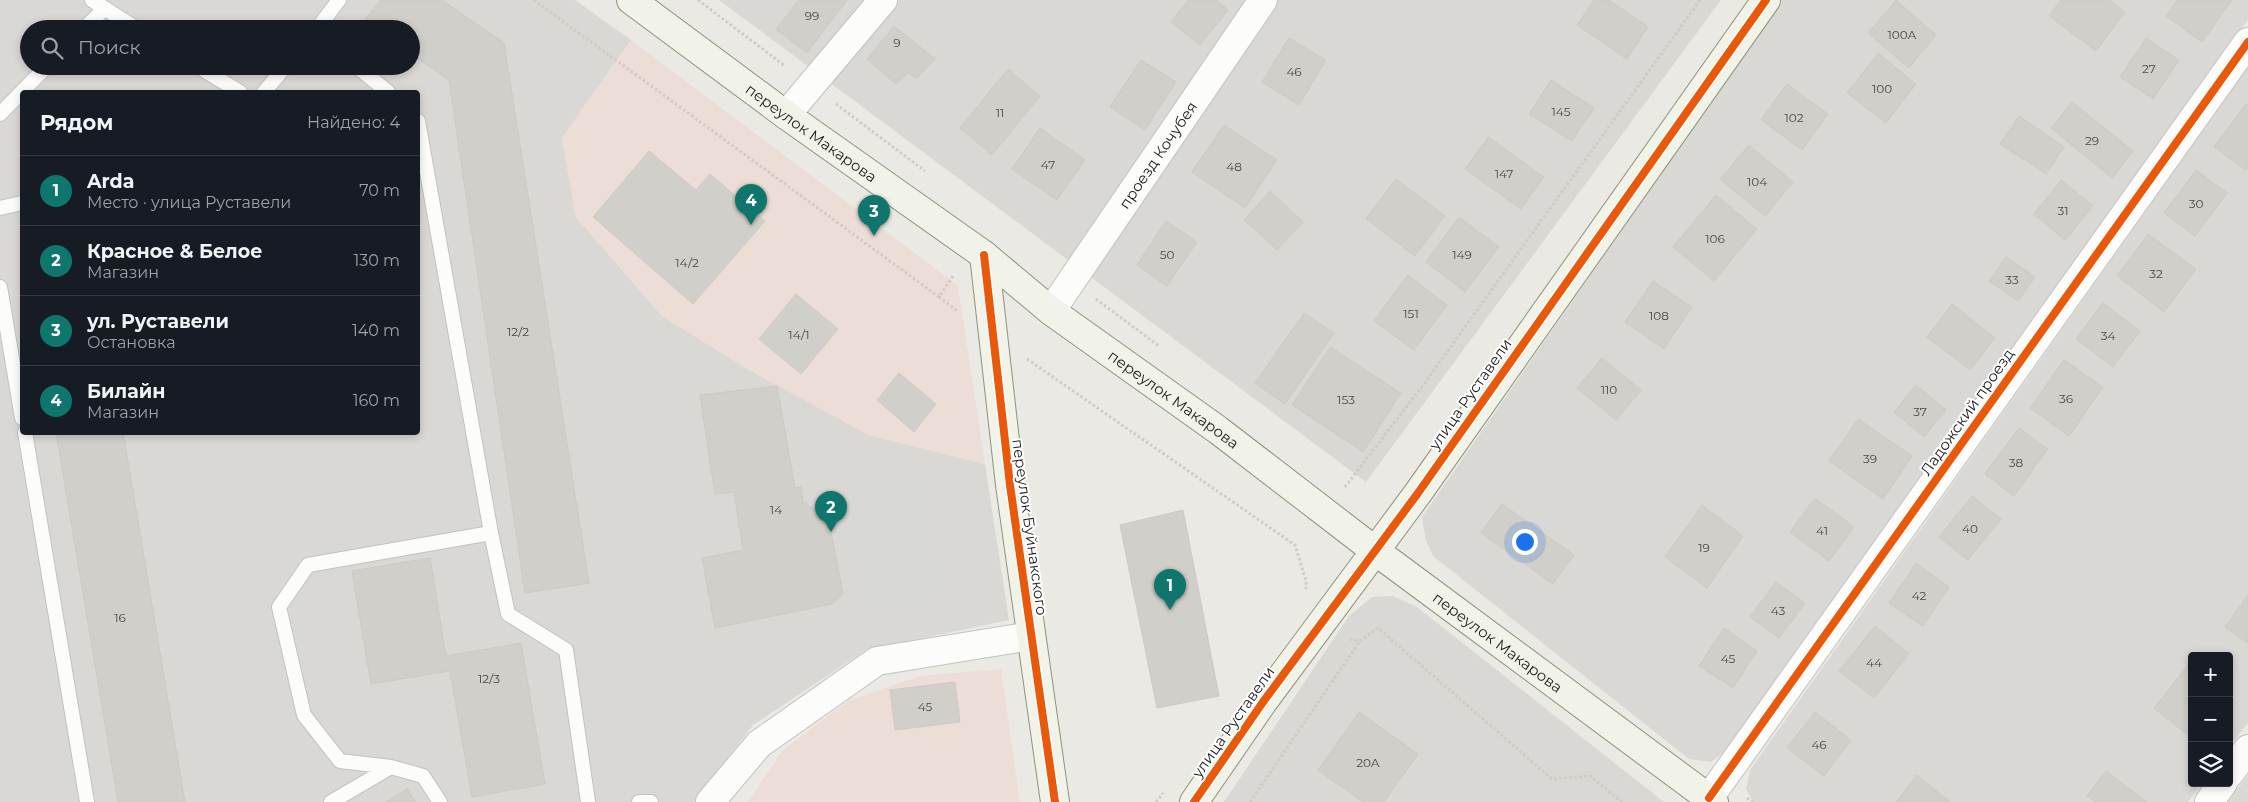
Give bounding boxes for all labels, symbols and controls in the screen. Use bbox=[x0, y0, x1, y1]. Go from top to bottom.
house number: 99 bbox=[805, 8, 819, 23]
search box bbox=[20, 20, 420, 75]
house number: 100А bbox=[1887, 27, 1917, 42]
icon: search bbox=[38, 34, 66, 62]
house number: 9 bbox=[893, 35, 901, 50]
text: Поиск bbox=[78, 36, 141, 59]
house number: 27 bbox=[2142, 61, 2156, 76]
house number: 46 bbox=[1286, 64, 1302, 79]
street label: переулок Макарова bbox=[742, 79, 881, 186]
house number: 100 bbox=[1872, 81, 1892, 96]
street label: проезд Кочубея bbox=[1114, 97, 1201, 212]
house number: 145 bbox=[1551, 104, 1571, 119]
house number: 11 bbox=[996, 105, 1004, 120]
text: Рядом bbox=[40, 110, 113, 135]
house number: 102 bbox=[1784, 110, 1804, 125]
text: Найдено: 4 bbox=[307, 113, 400, 132]
house number: 29 bbox=[2085, 133, 2099, 148]
house number: 47 bbox=[1041, 157, 1055, 172]
house number: 48 bbox=[1226, 159, 1242, 174]
house number: 147 bbox=[1495, 166, 1513, 181]
text: Arda bbox=[87, 170, 134, 193]
house number: 104 bbox=[1747, 174, 1767, 189]
text: 1 bbox=[53, 181, 59, 200]
text: 70 m bbox=[359, 181, 400, 200]
pin: 4 bbox=[735, 184, 767, 225]
text: Место · улица Руставели bbox=[87, 193, 291, 212]
pin: 3 bbox=[858, 195, 890, 236]
house number: 30 bbox=[2189, 196, 2203, 211]
house number: 31 bbox=[2057, 203, 2069, 218]
house number: 106 bbox=[1705, 231, 1725, 246]
text: Красное & Белое bbox=[87, 240, 262, 263]
house number: 50 bbox=[1160, 247, 1174, 262]
house number: 149 bbox=[1452, 247, 1472, 262]
text: 2 bbox=[51, 251, 61, 270]
text: 130 m bbox=[353, 251, 400, 270]
house number: 14/2 bbox=[675, 255, 699, 270]
text: Магазин bbox=[87, 263, 159, 282]
house number: 32 bbox=[2149, 266, 2163, 281]
house number: 33 bbox=[2005, 272, 2019, 287]
house number: 151 bbox=[1403, 306, 1419, 321]
house number: 108 bbox=[1649, 308, 1669, 323]
text: ул. Руставели bbox=[87, 310, 229, 333]
text: 3 bbox=[51, 321, 61, 340]
text: 140 m bbox=[352, 321, 400, 340]
house number: 12/2 bbox=[507, 324, 529, 339]
house number: 14/1 bbox=[788, 327, 810, 342]
house number: 34 bbox=[2101, 328, 2115, 343]
text: Остановка bbox=[87, 333, 176, 352]
street label: улица Руставели bbox=[1424, 335, 1516, 454]
street label: Ладожский проезд bbox=[1916, 345, 2018, 479]
street label: переулок Макарова bbox=[1105, 346, 1243, 452]
text: Билайн bbox=[87, 380, 165, 403]
house number: 110 bbox=[1601, 382, 1617, 397]
text: 4 bbox=[50, 391, 62, 410]
text: 160 m bbox=[353, 391, 400, 410]
house number: 36 bbox=[2059, 391, 2073, 406]
house number: 153 bbox=[1337, 392, 1355, 407]
text: Магазин bbox=[87, 403, 159, 422]
house number: 37 bbox=[1913, 404, 1927, 419]
street label: переулок Буйнакского bbox=[1008, 438, 1052, 616]
house number: 39 bbox=[1863, 451, 1877, 466]
house number: 38 bbox=[2009, 455, 2024, 470]
pin: 2 bbox=[815, 491, 847, 532]
house number: 14 bbox=[770, 502, 782, 517]
house number: 40 bbox=[1962, 521, 1978, 536]
house number: 41 bbox=[1816, 523, 1828, 538]
your location bbox=[1512, 529, 1538, 555]
house number: 19 bbox=[1698, 540, 1710, 555]
pin: 1 bbox=[1154, 569, 1186, 610]
street label: переулок Макарова bbox=[1429, 588, 1567, 696]
house number: 42 bbox=[1912, 588, 1927, 603]
house number: 43 bbox=[1771, 603, 1785, 618]
house number: 16 bbox=[114, 610, 126, 625]
house number: 45 bbox=[1721, 651, 1736, 666]
map controls bbox=[2188, 652, 2233, 787]
button: + bbox=[2188, 652, 2233, 697]
house number: 44 bbox=[1866, 655, 1882, 670]
street label: улица Руставели bbox=[1187, 663, 1279, 782]
house number: 12/3 bbox=[478, 671, 500, 686]
button: − bbox=[2188, 697, 2233, 742]
house number: 45 bbox=[918, 699, 933, 714]
house number: 46 bbox=[1811, 737, 1827, 752]
button: layers bbox=[2188, 742, 2233, 787]
house number: 20А bbox=[1356, 755, 1380, 770]

